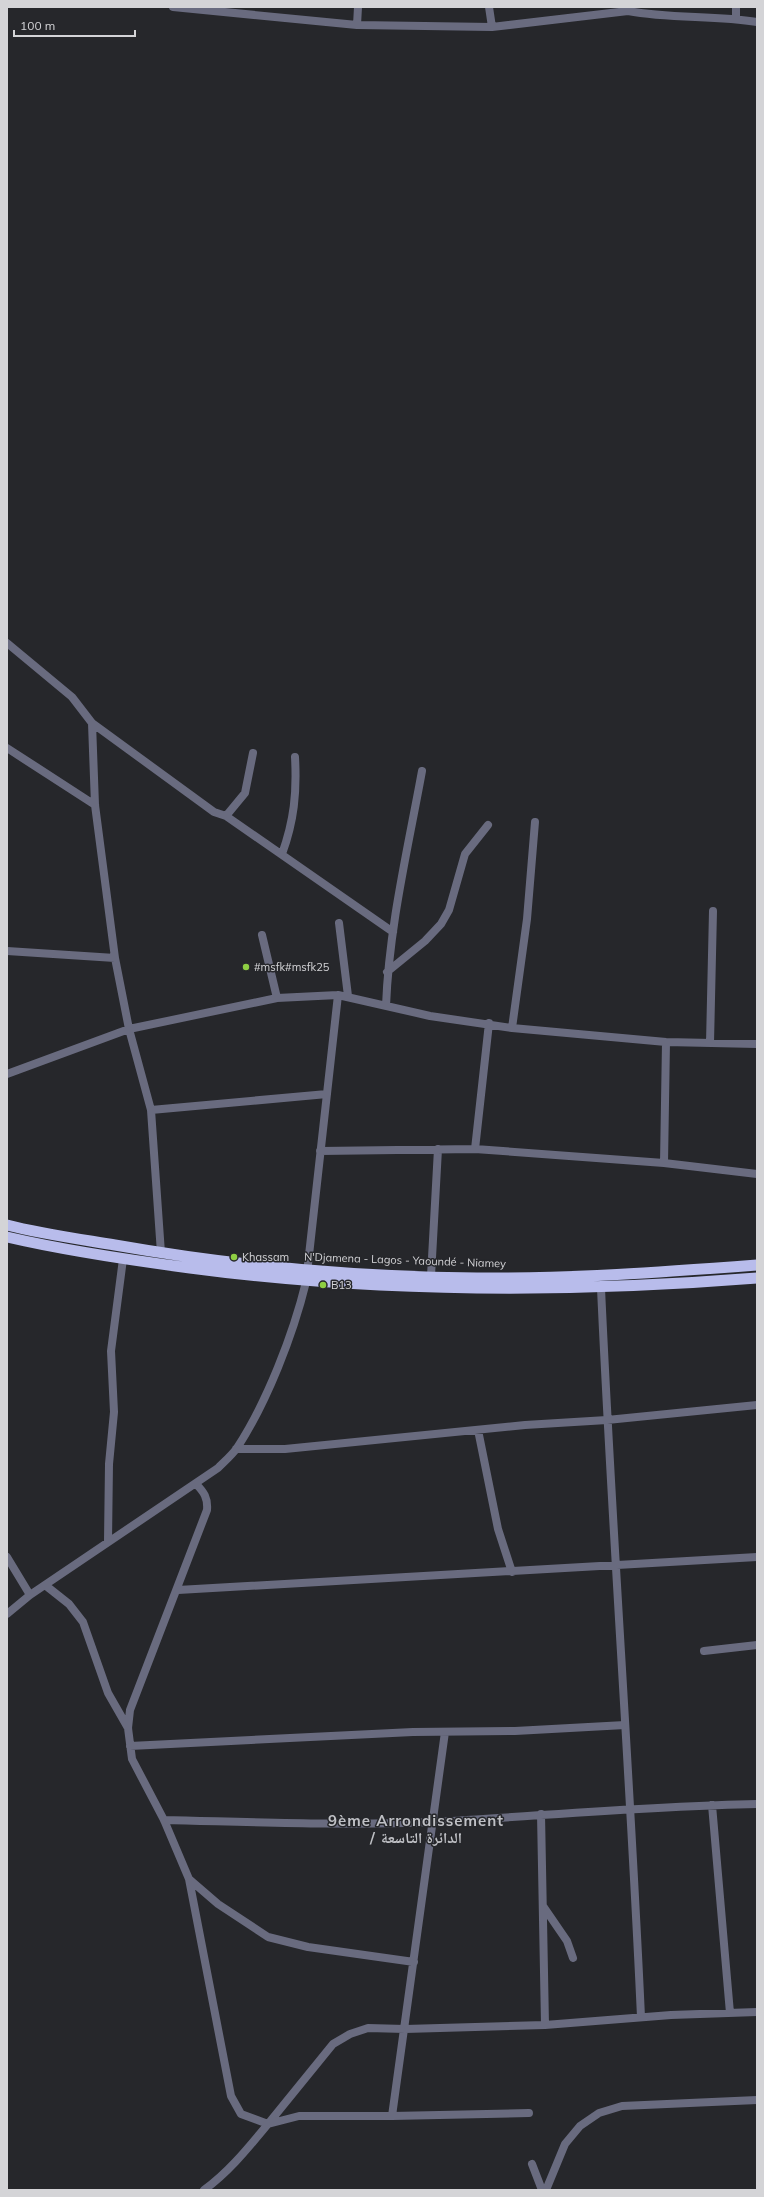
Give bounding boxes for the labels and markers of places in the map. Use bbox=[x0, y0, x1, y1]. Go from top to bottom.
place label: #msfk#msfk25 bbox=[254, 960, 330, 974]
marker: #msfk#msfk25 bbox=[241, 962, 251, 972]
place label: Khassam bbox=[242, 1250, 289, 1264]
marker: Khassam bbox=[229, 1252, 239, 1262]
place label: B13 bbox=[331, 1278, 352, 1292]
marker: B13 bbox=[318, 1280, 328, 1290]

